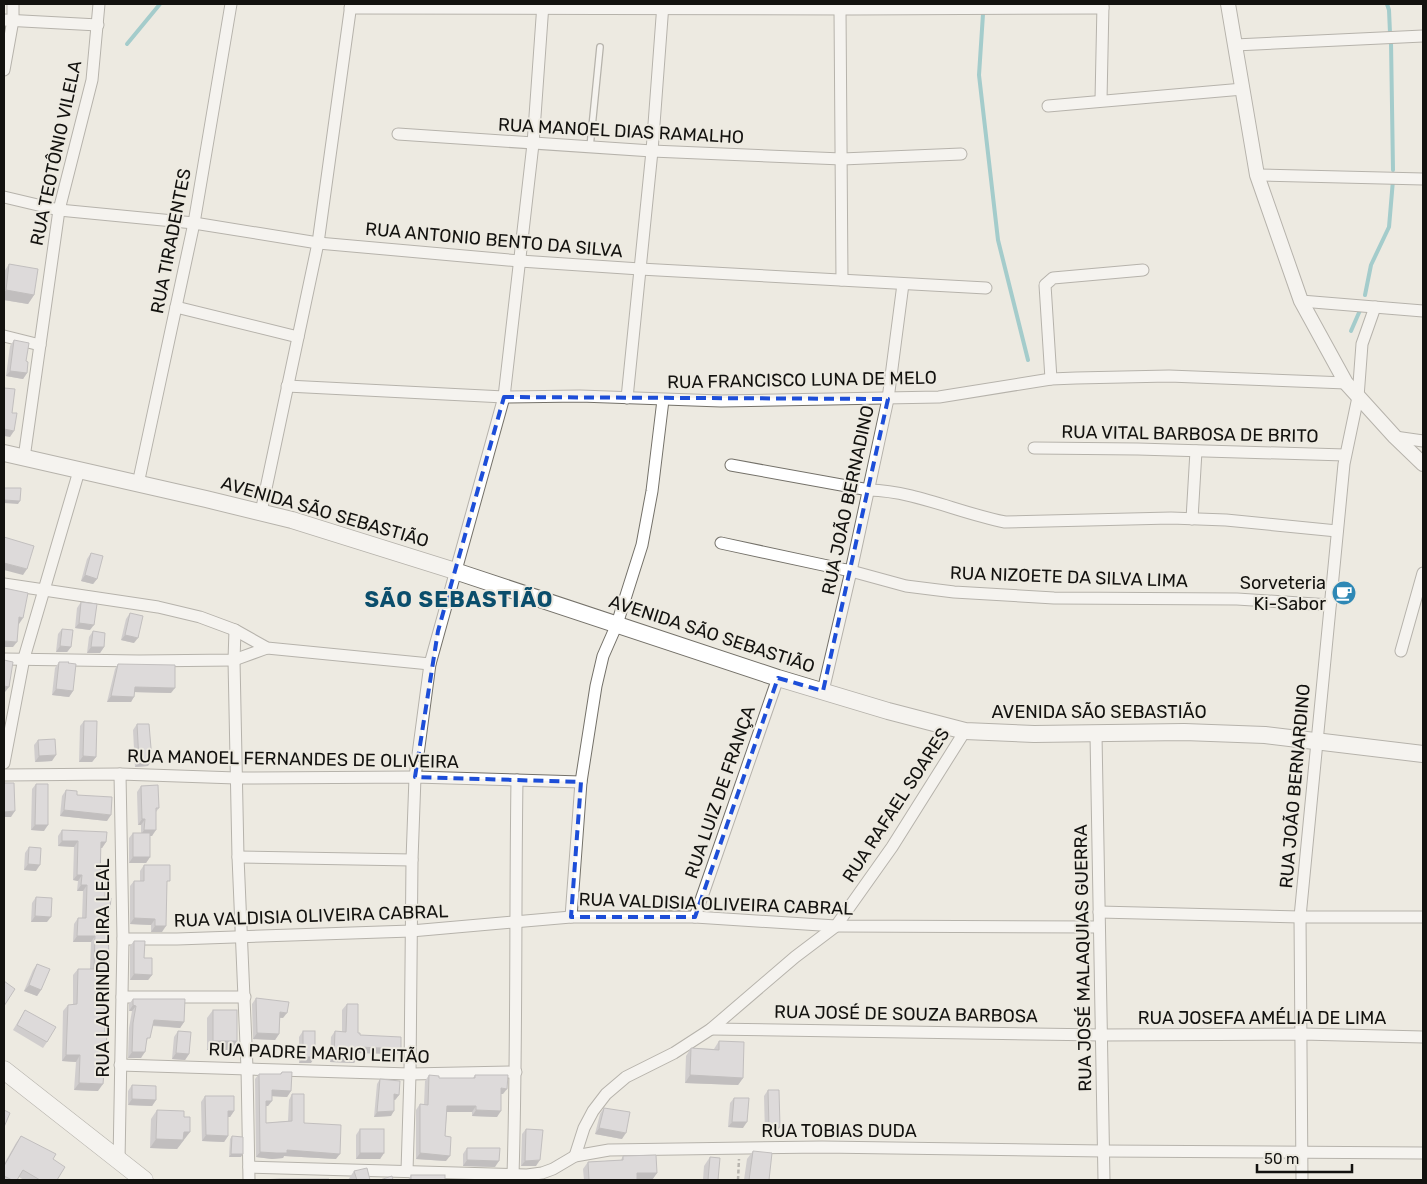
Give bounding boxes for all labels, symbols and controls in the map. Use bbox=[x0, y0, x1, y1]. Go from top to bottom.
street label: RUA TEOTÔNIO VILELA bbox=[26, 58, 86, 248]
street label: RUA MANOEL DIAS RAMALHO bbox=[497, 114, 745, 148]
street label: RUA TIRADENTES bbox=[146, 167, 196, 315]
street label: RUA ANTONIO BENTO DA SILVA bbox=[364, 218, 624, 262]
street label: RUA FRANCISCO LUNA DE MELO bbox=[667, 367, 937, 393]
street label: RUA JOÃO BERNADINO bbox=[817, 403, 879, 597]
street label: RUA VITAL BARBOSA DE BRITO bbox=[1061, 421, 1319, 447]
street label: AVENIDA SÃO SEBASTIÃO bbox=[219, 472, 431, 552]
street label: RUA NIZOETE DA SILVA LIMA bbox=[950, 562, 1188, 592]
place label: Sorveteria Ki-Sabor bbox=[1240, 572, 1326, 615]
cafe icon: Sorveteria Ki-Sabor bbox=[1331, 580, 1357, 606]
district label: SÃO SEBASTIÃO bbox=[364, 586, 554, 613]
street label: AVENIDA SÃO SEBASTIÃO bbox=[606, 590, 818, 678]
street label: RUA JOÃO BERNARDINO bbox=[1275, 683, 1315, 889]
street label: AVENIDA SÃO SEBASTIÃO bbox=[991, 701, 1207, 723]
street label: RUA LUIZ DE FRANÇA bbox=[680, 703, 760, 881]
street label: RUA RAFAEL SOARES bbox=[838, 724, 954, 886]
street label: RUA MANOEL FERNANDES DE OLIVEIRA bbox=[127, 745, 459, 773]
street label: RUA JOSÉ MALAQUIAS GUERRA bbox=[1070, 824, 1096, 1092]
street label: RUA LAURINDO LIRA LEAL bbox=[92, 858, 114, 1078]
street label: RUA VALDISIA OLIVEIRA CABRAL bbox=[578, 888, 854, 920]
street label: RUA VALDISIA OLIVEIRA CABRAL bbox=[173, 900, 449, 932]
street label: RUA JOSÉ DE SOUZA BARBOSA bbox=[774, 1001, 1038, 1027]
street label: RUA JOSEFA AMÉLIA DE LIMA bbox=[1138, 1007, 1386, 1029]
street label: RUA PADRE MARIO LEITÃO bbox=[208, 1038, 430, 1068]
street label: RUA TOBIAS DUDA bbox=[761, 1120, 917, 1142]
scale bar bbox=[1257, 1142, 1352, 1174]
text: 50 m bbox=[1264, 1150, 1299, 1168]

